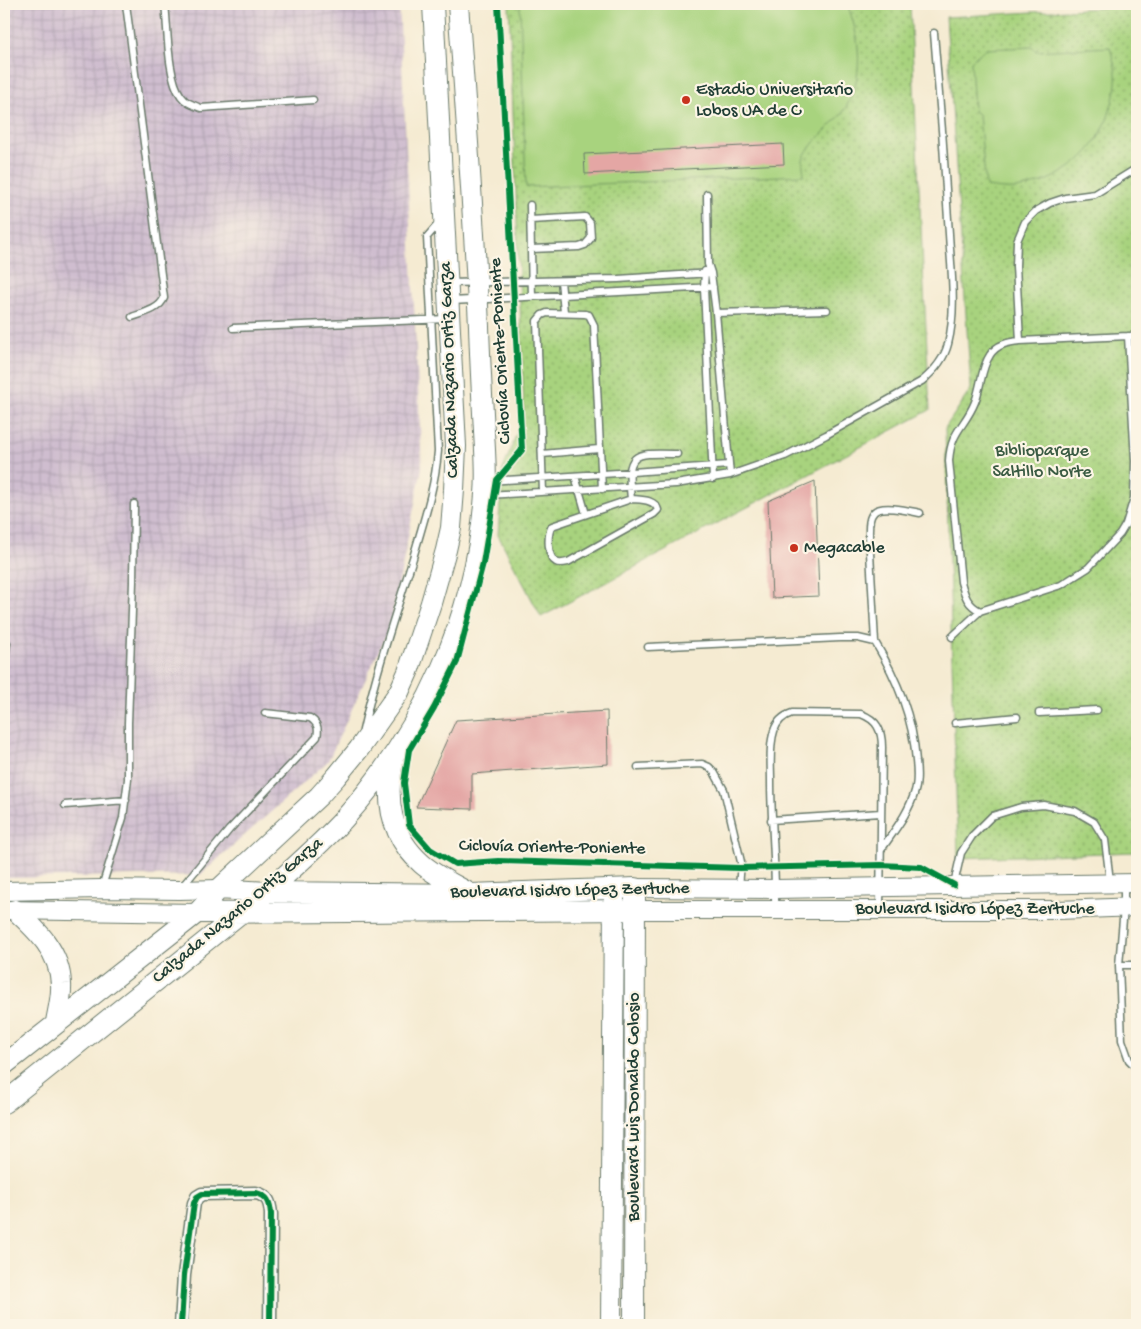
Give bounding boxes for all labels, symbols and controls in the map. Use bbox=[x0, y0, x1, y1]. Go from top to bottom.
place label: Estadio Universitario Lobos UA de C bbox=[696, 80, 853, 122]
marker: Estadio Universitario Lobos UA de C bbox=[680, 94, 692, 106]
street label: Ciclovía Oriente-Poniente bbox=[486, 257, 516, 445]
street label: Calzada Nazario Ortiz Garza bbox=[436, 261, 464, 478]
park label: Biblioparque Saltillo Norte bbox=[992, 441, 1092, 483]
place label: Megacable bbox=[804, 538, 886, 559]
marker: Megacable bbox=[788, 542, 800, 554]
street label: Calzada Nazario Ortiz Garza bbox=[148, 833, 328, 989]
street label: Ciclovía Oriente-Poniente bbox=[459, 836, 646, 860]
street label: Boulevard Isidro López Zertuche bbox=[449, 878, 690, 904]
street label: Boulevard Isidro López Zertuche bbox=[854, 899, 1095, 920]
street label: Boulevard Luis Donaldo Colosio bbox=[624, 992, 645, 1223]

